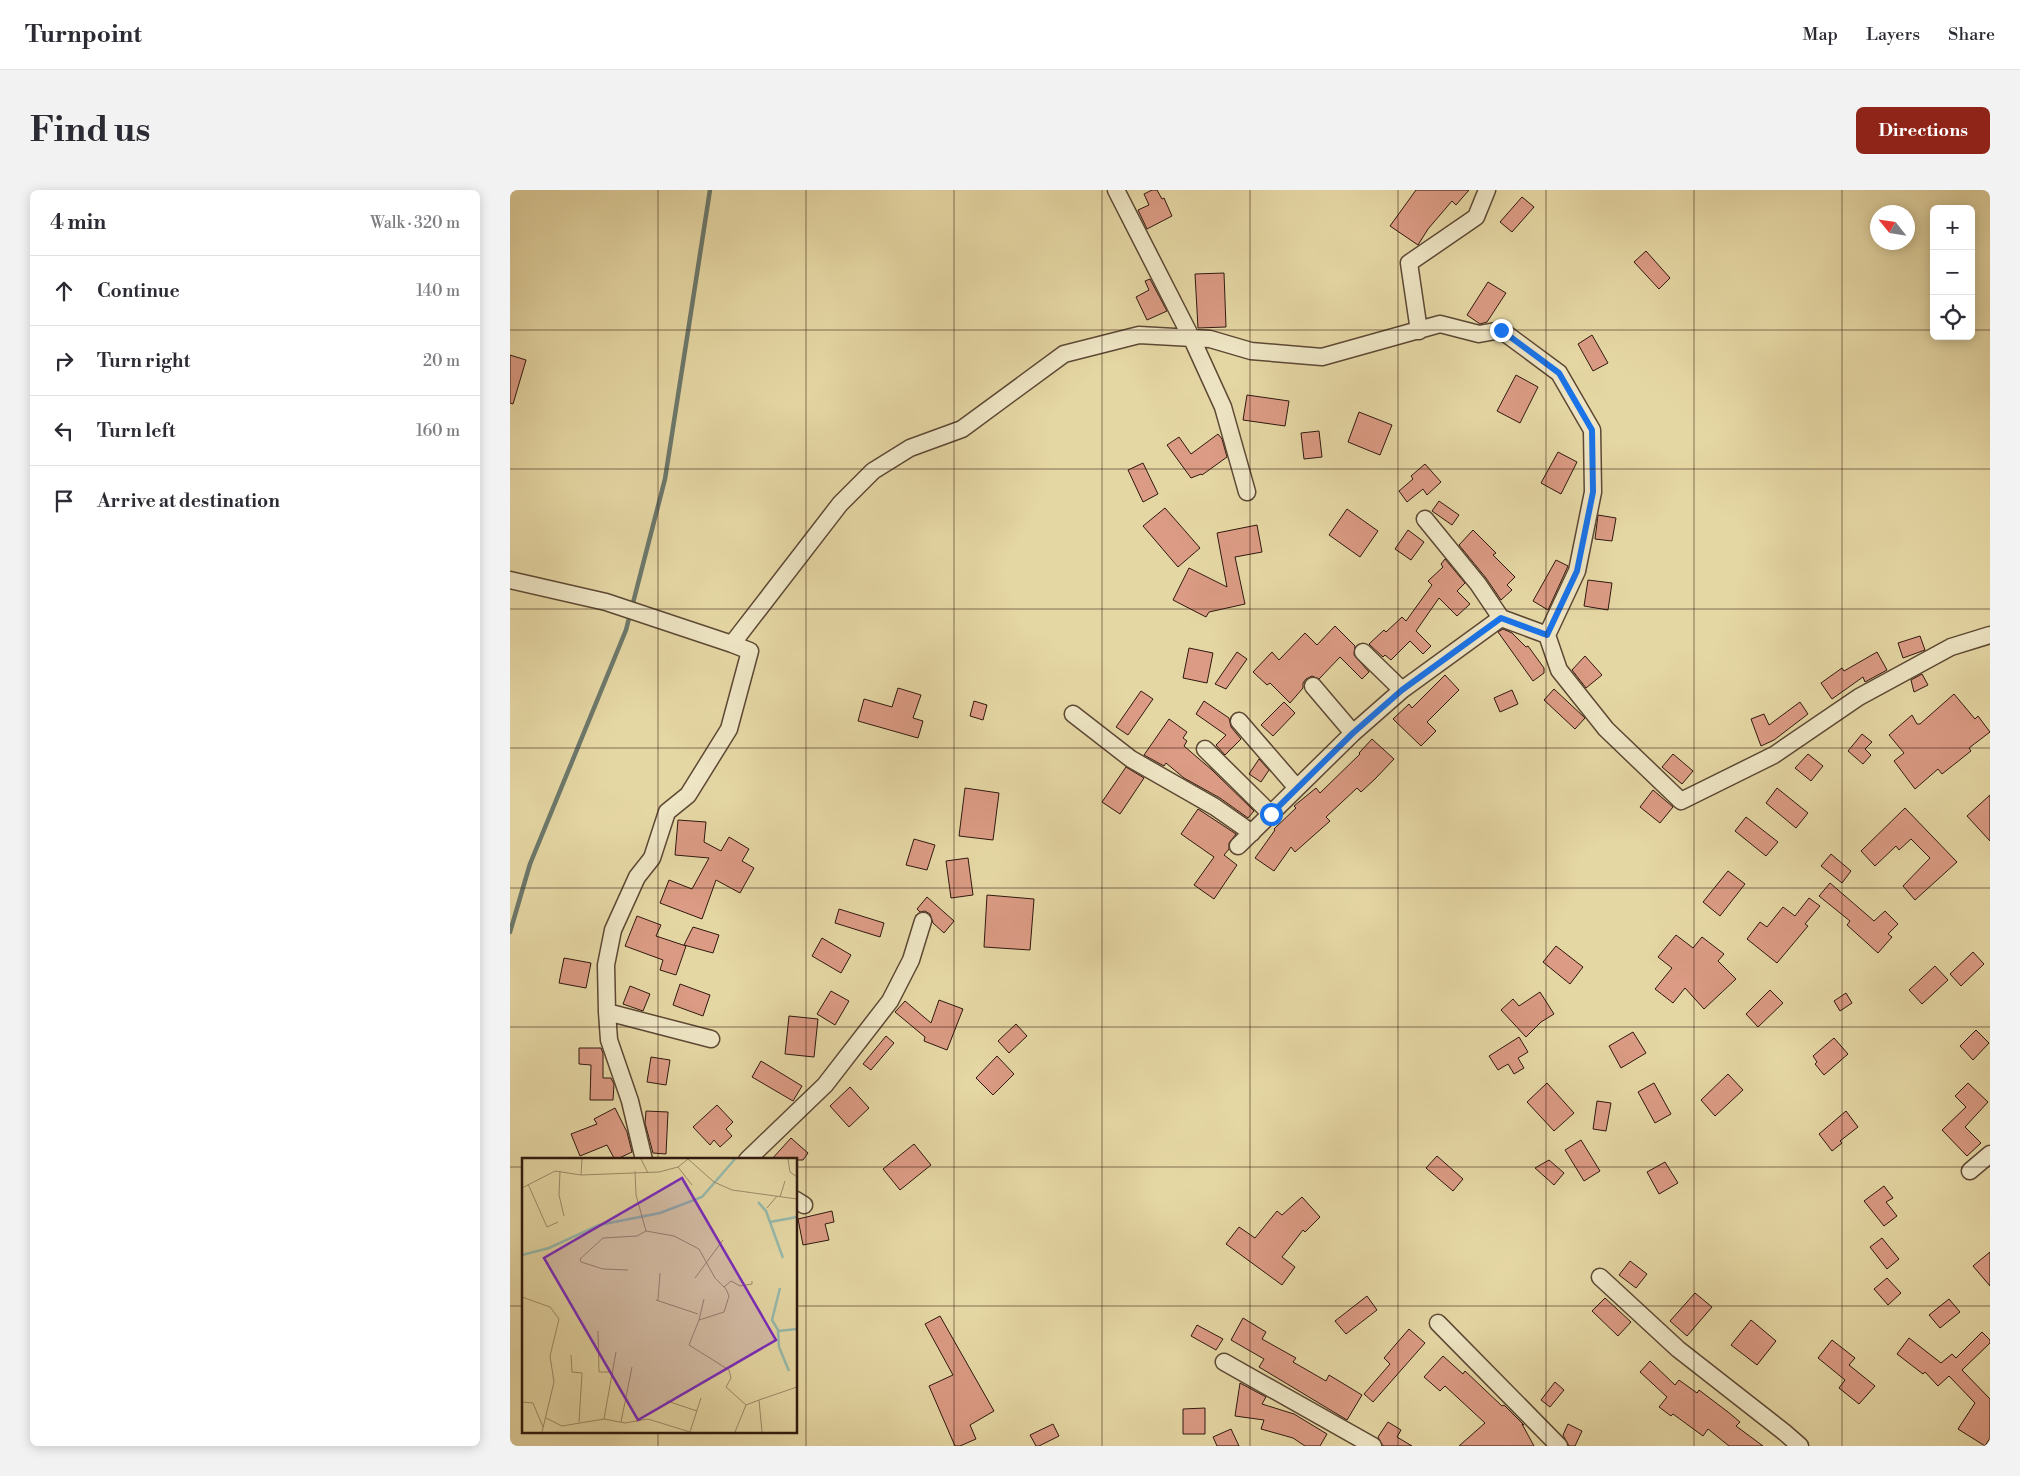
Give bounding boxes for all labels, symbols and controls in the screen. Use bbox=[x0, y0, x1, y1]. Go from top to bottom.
text: Turnpoint bbox=[25, 20, 142, 50]
text: Map bbox=[1803, 23, 1838, 46]
text: Layers bbox=[1866, 23, 1920, 46]
text: Share bbox=[1948, 23, 1995, 46]
button: Directions bbox=[1856, 107, 1990, 154]
text: Find us bbox=[30, 109, 150, 152]
north arrow bbox=[1870, 205, 1915, 250]
map controls bbox=[1930, 205, 1975, 340]
button: + bbox=[1930, 205, 1975, 250]
text: 4 min bbox=[50, 210, 106, 236]
text: Walk · 320 m bbox=[370, 213, 460, 233]
button: − bbox=[1930, 250, 1975, 295]
icon: ahead bbox=[50, 277, 78, 305]
text: Continue bbox=[97, 279, 180, 303]
text: 140 m bbox=[416, 281, 460, 301]
button: locate bbox=[1930, 295, 1975, 340]
route end bbox=[1490, 319, 1513, 342]
icon: right bbox=[50, 347, 78, 375]
text: Turn right bbox=[97, 349, 190, 373]
text: 20 m bbox=[423, 351, 460, 371]
icon: left bbox=[50, 417, 78, 445]
text: Turn left bbox=[97, 419, 176, 443]
text: 160 m bbox=[416, 421, 460, 441]
icon: arrive bbox=[50, 487, 78, 515]
text: Arrive at destination bbox=[97, 489, 280, 513]
route start bbox=[1260, 803, 1283, 826]
inset map bbox=[522, 1158, 798, 1434]

